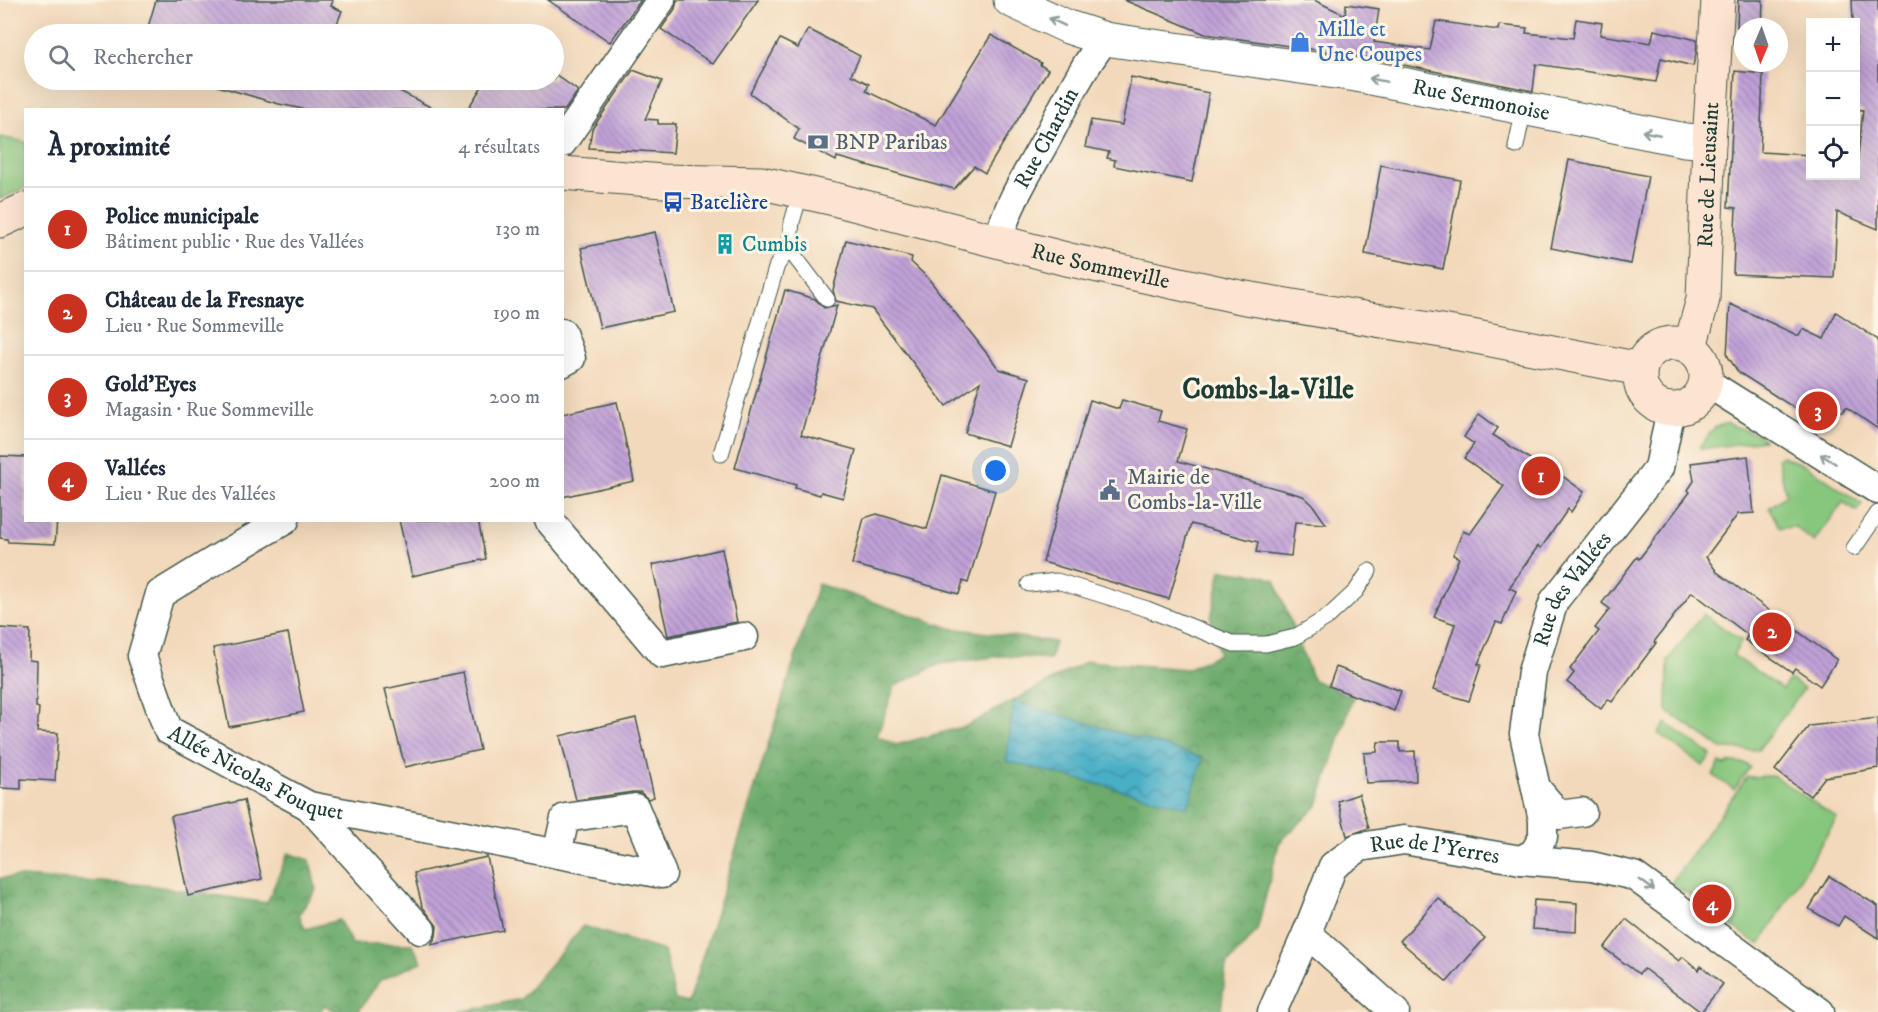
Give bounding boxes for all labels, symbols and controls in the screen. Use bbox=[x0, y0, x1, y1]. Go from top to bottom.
one-way arrow bbox=[1049, 16, 1067, 28]
place label: Mille et Une Coupes bbox=[1317, 16, 1422, 68]
north arrow bbox=[1734, 18, 1788, 72]
map controls bbox=[1806, 18, 1860, 180]
button: + bbox=[1806, 18, 1860, 72]
search box bbox=[24, 24, 564, 90]
shop icon: Mille et Une Coupes bbox=[1288, 30, 1312, 54]
icon: search bbox=[45, 41, 78, 74]
text: Rechercher bbox=[93, 44, 193, 71]
button: − bbox=[1806, 72, 1860, 126]
street label: Rue Sermonoise bbox=[1410, 73, 1552, 126]
one-way arrow bbox=[1368, 74, 1388, 85]
street label: Rue Chardin bbox=[1008, 82, 1085, 193]
street label: Rue de Lieusaint bbox=[1691, 101, 1725, 248]
button: locate bbox=[1806, 126, 1860, 180]
one-way arrow bbox=[1642, 127, 1662, 138]
place label: BNP Paribas bbox=[835, 129, 947, 156]
bank icon: BNP Paribas bbox=[806, 130, 830, 154]
text: À proximité bbox=[48, 131, 170, 164]
text: 4 résultats bbox=[458, 135, 540, 160]
place label: Batelière bbox=[690, 189, 768, 216]
bus stop icon: Batelière bbox=[661, 190, 685, 214]
text: Police municipale bbox=[105, 203, 259, 230]
text: 1 bbox=[64, 217, 71, 242]
text: 130 m bbox=[495, 217, 540, 242]
text: Bâtiment public · Rue des Vallées bbox=[105, 230, 364, 255]
place label: Cumbis bbox=[742, 231, 807, 258]
building icon: Cumbis bbox=[713, 232, 737, 256]
street label: Rue Sommeville bbox=[1028, 237, 1172, 295]
text: Château de la Fresnaye bbox=[105, 287, 304, 314]
text: 2 bbox=[63, 301, 72, 326]
text: 190 m bbox=[493, 301, 540, 326]
text: Lieu · Rue Sommeville bbox=[105, 314, 284, 339]
text: Gold'Eyes bbox=[105, 371, 196, 398]
district label: Combs-la-Ville bbox=[1182, 372, 1354, 407]
text: 3 bbox=[64, 385, 71, 410]
text: 200 m bbox=[489, 385, 540, 410]
pin: 3 bbox=[1798, 388, 1838, 434]
text: Magasin · Rue Sommeville bbox=[105, 398, 314, 423]
one-way arrow bbox=[1820, 452, 1837, 464]
pin: 1 bbox=[1522, 454, 1560, 498]
text: Vallées bbox=[105, 455, 166, 482]
your location bbox=[981, 456, 1010, 485]
place label: Mairie de Combs-la-Ville bbox=[1127, 464, 1262, 516]
text: 4 bbox=[62, 469, 73, 494]
text: 200 m bbox=[489, 469, 540, 494]
public building icon: Mairie de Combs-la-Ville bbox=[1098, 478, 1122, 502]
text: Lieu · Rue des Vallées bbox=[105, 482, 276, 507]
street label: Rue des Vallées bbox=[1527, 526, 1617, 650]
pin: 2 bbox=[1752, 610, 1792, 654]
street label: Allée Nicolas Fouquet bbox=[163, 719, 346, 826]
street label: Rue de l'Yerres bbox=[1368, 827, 1502, 870]
one-way arrow bbox=[1638, 879, 1654, 891]
pin: 4 bbox=[1692, 882, 1732, 926]

